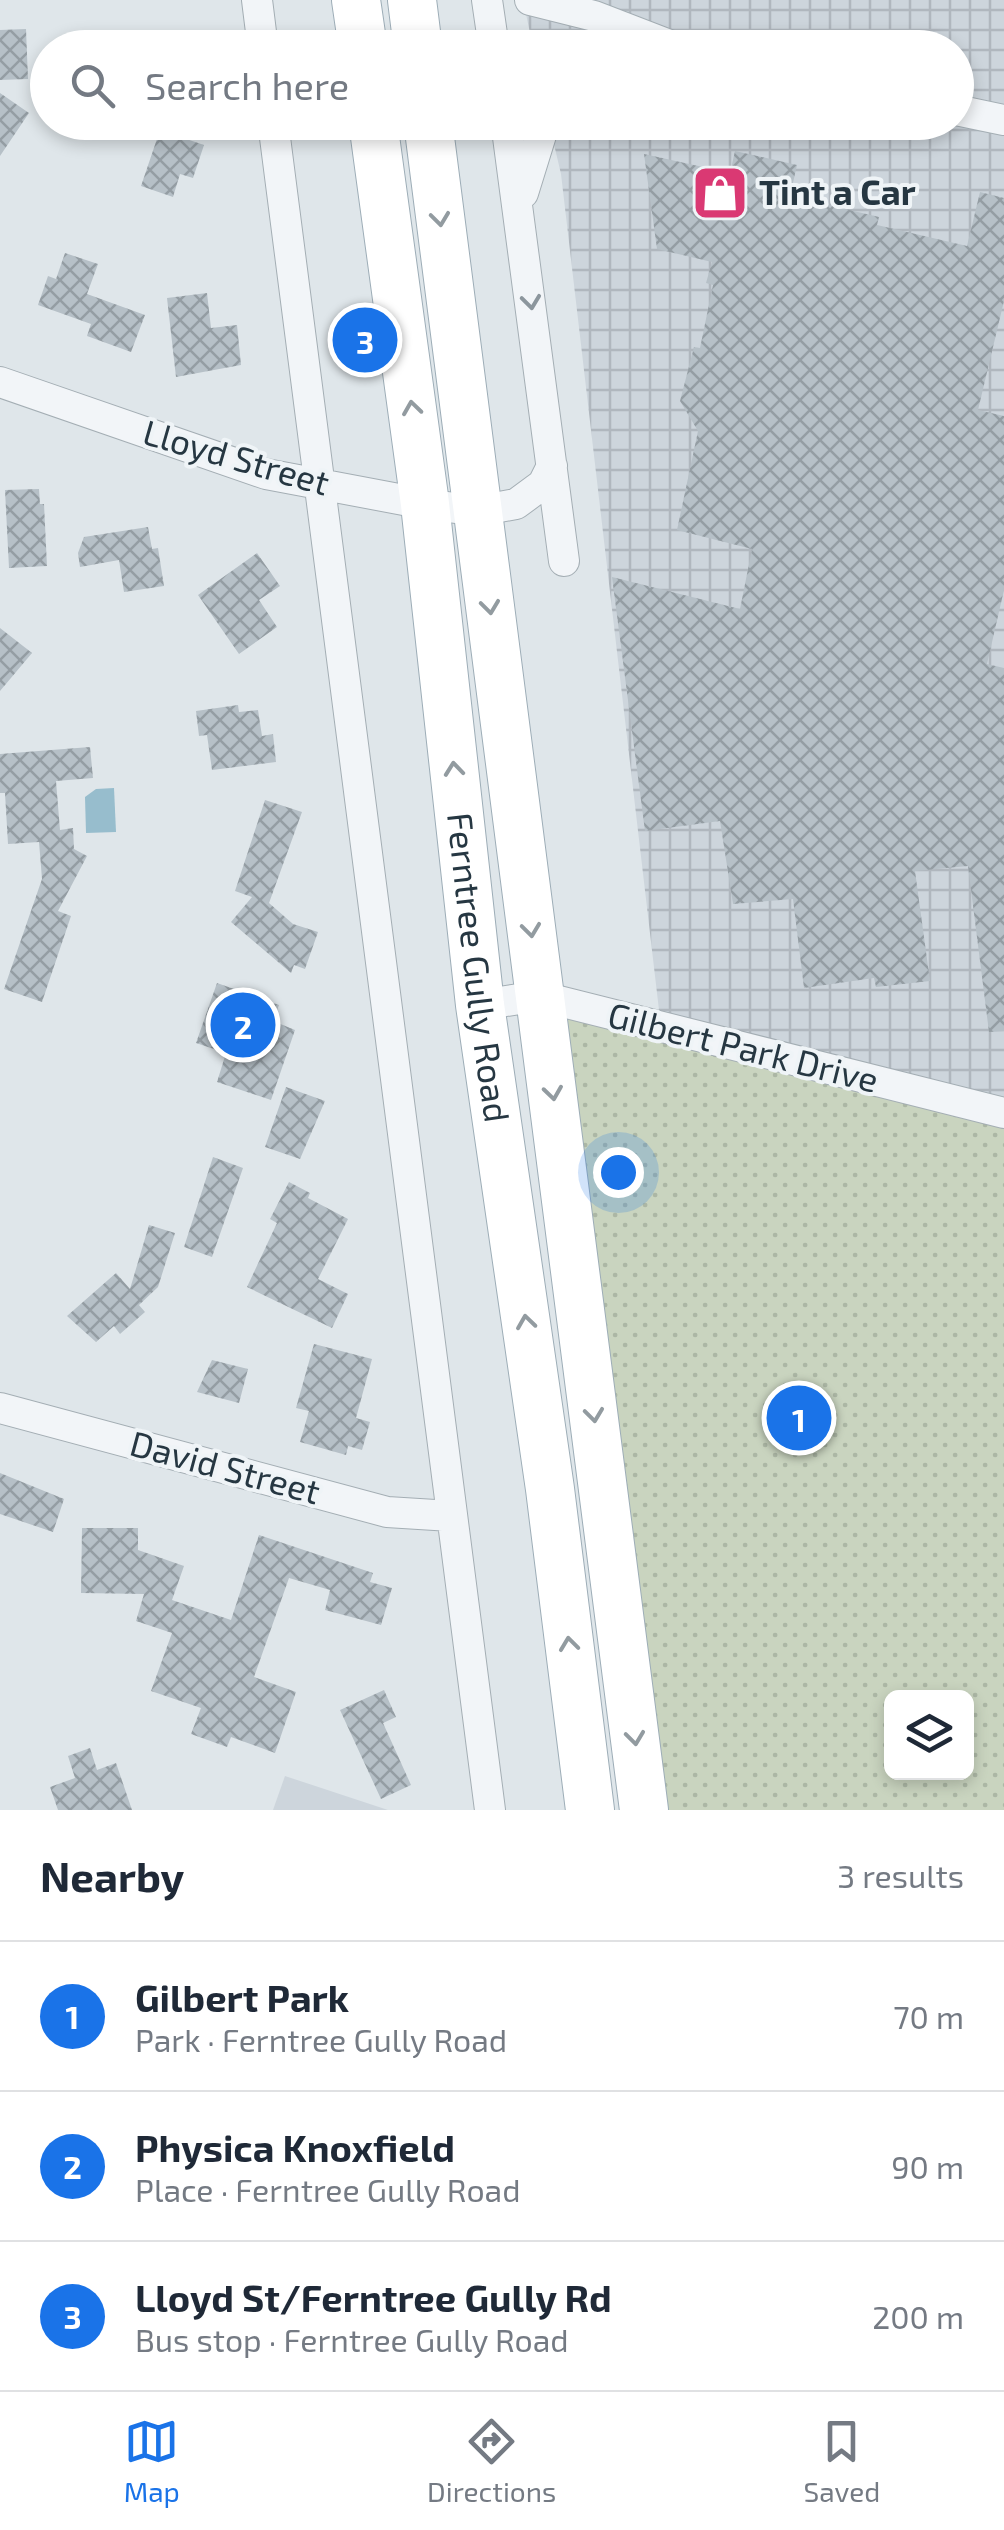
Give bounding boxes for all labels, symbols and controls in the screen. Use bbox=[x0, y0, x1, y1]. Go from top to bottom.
search box bbox=[30, 30, 974, 140]
icon: search bbox=[65, 58, 120, 113]
text: Search here bbox=[145, 62, 349, 108]
shop icon: Tint a Car bbox=[690, 163, 750, 223]
place label: Tint a Car bbox=[759, 170, 916, 212]
one-way arrow bbox=[429, 211, 450, 228]
one-way arrow bbox=[520, 294, 541, 310]
pin: 3 bbox=[332, 302, 398, 378]
one-way arrow bbox=[403, 399, 424, 416]
street label: Lloyd Street bbox=[139, 409, 334, 503]
one-way arrow bbox=[479, 600, 500, 616]
one-way arrow bbox=[444, 761, 465, 777]
street label: Ferntree Gully Road bbox=[440, 810, 520, 1125]
one-way arrow bbox=[520, 922, 541, 938]
pin: 2 bbox=[210, 988, 276, 1062]
street label: Gilbert Park Drive bbox=[604, 992, 883, 1100]
one-way arrow bbox=[541, 1085, 562, 1101]
your location bbox=[593, 1147, 644, 1198]
one-way arrow bbox=[516, 1313, 537, 1330]
pin: 1 bbox=[766, 1380, 832, 1456]
one-way arrow bbox=[583, 1408, 604, 1424]
street label: David Street bbox=[126, 1421, 325, 1512]
one-way arrow bbox=[559, 1635, 580, 1651]
map controls bbox=[884, 1690, 974, 1780]
button: layers bbox=[884, 1690, 974, 1780]
one-way arrow bbox=[623, 1729, 644, 1746]
text: Nearby bbox=[40, 1850, 184, 1900]
text: 3 results bbox=[837, 1856, 964, 1894]
text: Gilbert Park bbox=[135, 1974, 349, 2020]
text: 1 bbox=[66, 1997, 79, 2035]
text: 70 m bbox=[893, 1997, 964, 2035]
text: Park · Ferntree Gully Road bbox=[135, 2020, 507, 2058]
text: Physica Knoxfield bbox=[135, 2124, 455, 2170]
text: 2 bbox=[63, 2147, 82, 2185]
text: 90 m bbox=[891, 2147, 964, 2185]
text: Place · Ferntree Gully Road bbox=[135, 2170, 521, 2208]
text: Lloyd St/Ferntree Gully Rd bbox=[135, 2274, 612, 2320]
text: 3 bbox=[63, 2297, 82, 2335]
text: 200 m bbox=[872, 2297, 964, 2335]
text: Bus stop · Ferntree Gully Road bbox=[135, 2320, 569, 2358]
tab: Map bbox=[124, 2414, 180, 2508]
tab: Directions bbox=[427, 2414, 556, 2508]
tab: Saved bbox=[804, 2414, 880, 2508]

